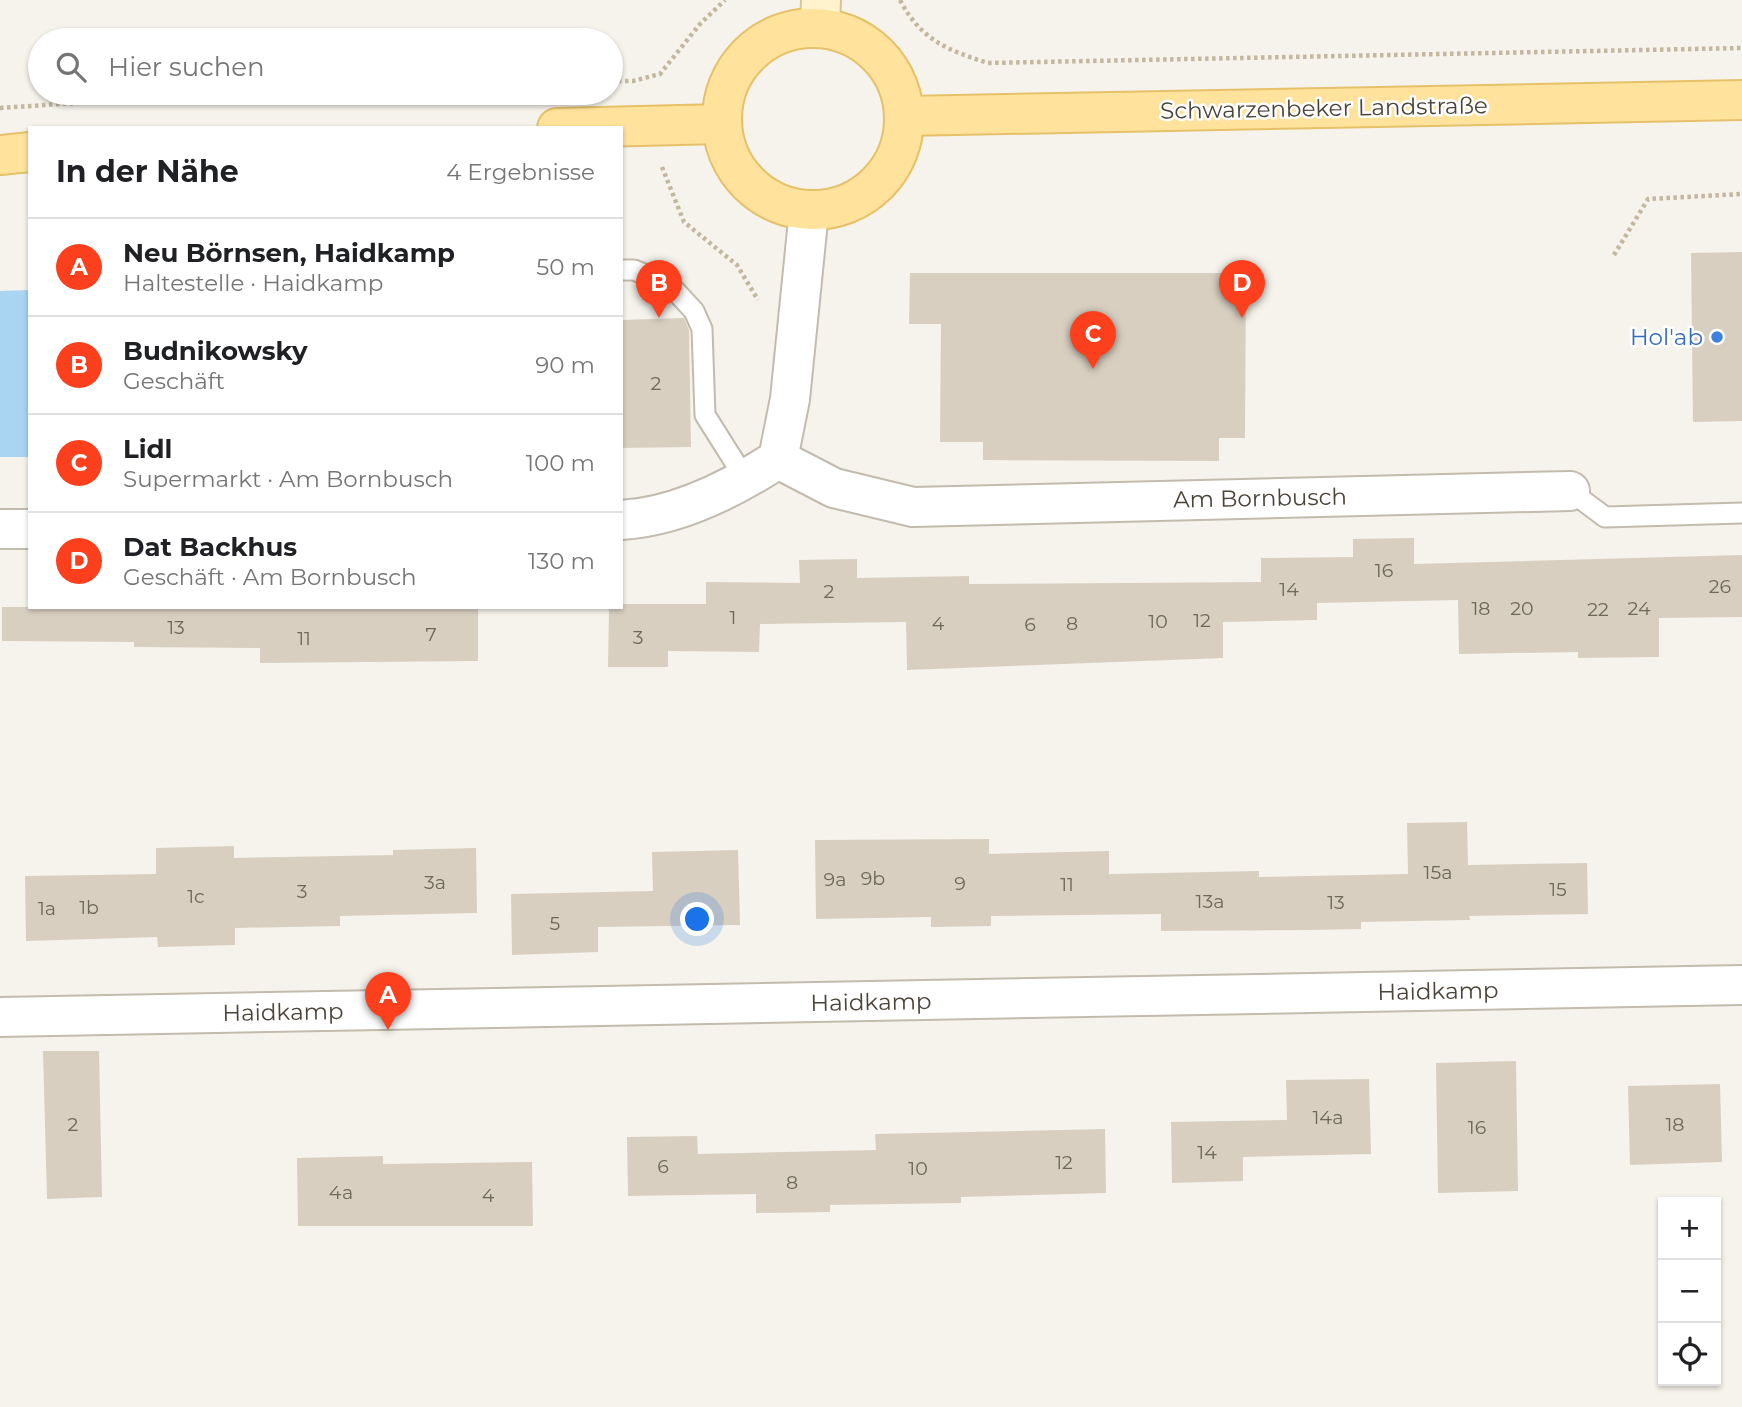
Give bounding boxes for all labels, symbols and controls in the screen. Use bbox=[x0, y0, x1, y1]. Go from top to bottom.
search box bbox=[28, 28, 623, 105]
icon: search bbox=[52, 48, 90, 86]
text: Hier suchen bbox=[108, 51, 265, 83]
street label: Schwarzenbeker Landstraße bbox=[1160, 91, 1488, 125]
text: In der Nähe bbox=[56, 153, 239, 190]
text: 4 Ergebnisse bbox=[446, 158, 595, 186]
text: Neu Börnsen, Haidkamp bbox=[123, 237, 455, 269]
text: A bbox=[70, 253, 88, 281]
text: 50 m bbox=[536, 253, 595, 281]
pin: B bbox=[636, 260, 682, 318]
pin: D bbox=[1219, 260, 1265, 318]
text: Haltestelle · Haidkamp bbox=[123, 269, 383, 297]
pin: C bbox=[1070, 311, 1116, 369]
place label: Hol'ab bbox=[1630, 323, 1703, 351]
marker: Hol'ab bbox=[1709, 329, 1725, 345]
text: Budnikowsky bbox=[123, 335, 308, 367]
text: B bbox=[70, 351, 88, 379]
text: 90 m bbox=[535, 351, 595, 379]
text: Geschäft bbox=[123, 367, 225, 395]
house number: 2 bbox=[651, 372, 662, 395]
text: Lidl bbox=[123, 433, 172, 465]
text: C bbox=[71, 449, 87, 477]
text: 100 m bbox=[526, 449, 595, 477]
text: Supermarkt · Am Bornbusch bbox=[123, 465, 453, 493]
street label: Am Bornbusch bbox=[1173, 482, 1347, 514]
text: Dat Backhus bbox=[123, 531, 297, 563]
text: D bbox=[70, 547, 89, 575]
text: 130 m bbox=[528, 547, 595, 575]
house number: 16 bbox=[1375, 559, 1393, 582]
text: Geschäft · Am Bornbusch bbox=[123, 563, 417, 591]
house number: 26 bbox=[1709, 575, 1731, 598]
house number: 14 bbox=[1279, 578, 1299, 601]
house number: 2 bbox=[824, 580, 835, 603]
house number: 18 bbox=[1472, 597, 1490, 620]
house number: 20 bbox=[1510, 597, 1534, 620]
house number: 24 bbox=[1628, 597, 1651, 620]
house number: 22 bbox=[1587, 598, 1609, 621]
house number: 1 bbox=[730, 606, 736, 629]
house number: 12 bbox=[1193, 609, 1211, 632]
house number: 10 bbox=[1148, 610, 1168, 633]
house number: 4 bbox=[932, 612, 945, 635]
house number: 8 bbox=[1066, 612, 1078, 635]
house number: 6 bbox=[1024, 613, 1036, 636]
house number: 13 bbox=[167, 616, 185, 639]
house number: 7 bbox=[425, 623, 437, 646]
house number: 3 bbox=[633, 626, 643, 649]
house number: 11 bbox=[297, 627, 311, 650]
house number: 15a bbox=[1424, 861, 1452, 884]
house number: 9b bbox=[861, 867, 885, 890]
house number: 9a bbox=[824, 868, 846, 891]
house number: 3a bbox=[424, 871, 446, 894]
house number: 9 bbox=[954, 872, 966, 895]
house number: 11 bbox=[1060, 873, 1074, 896]
house number: 15 bbox=[1549, 878, 1567, 901]
house number: 3 bbox=[297, 880, 307, 903]
house number: 1c bbox=[187, 885, 205, 908]
house number: 13a bbox=[1196, 890, 1224, 913]
house number: 13 bbox=[1327, 891, 1345, 914]
house number: 1b bbox=[79, 896, 99, 919]
house number: 1a bbox=[38, 897, 56, 920]
your location bbox=[680, 902, 714, 936]
house number: 5 bbox=[550, 912, 561, 935]
pin: A bbox=[365, 972, 411, 1030]
street label: Haidkamp bbox=[1377, 976, 1499, 1006]
street label: Haidkamp bbox=[810, 987, 932, 1017]
street label: Haidkamp bbox=[222, 997, 344, 1027]
house number: 14a bbox=[1312, 1106, 1344, 1129]
house number: 2 bbox=[68, 1113, 79, 1136]
house number: 18 bbox=[1666, 1113, 1684, 1136]
house number: 16 bbox=[1468, 1116, 1486, 1139]
house number: 14 bbox=[1197, 1141, 1217, 1164]
house number: 12 bbox=[1055, 1151, 1073, 1174]
house number: 6 bbox=[657, 1155, 669, 1178]
house number: 10 bbox=[908, 1157, 928, 1180]
house number: 8 bbox=[786, 1171, 798, 1194]
house number: 4a bbox=[329, 1181, 353, 1204]
house number: 4 bbox=[482, 1184, 495, 1207]
map controls bbox=[1658, 1197, 1721, 1386]
button: + bbox=[1658, 1197, 1721, 1260]
button: − bbox=[1658, 1260, 1721, 1323]
button: locate bbox=[1658, 1323, 1721, 1386]

